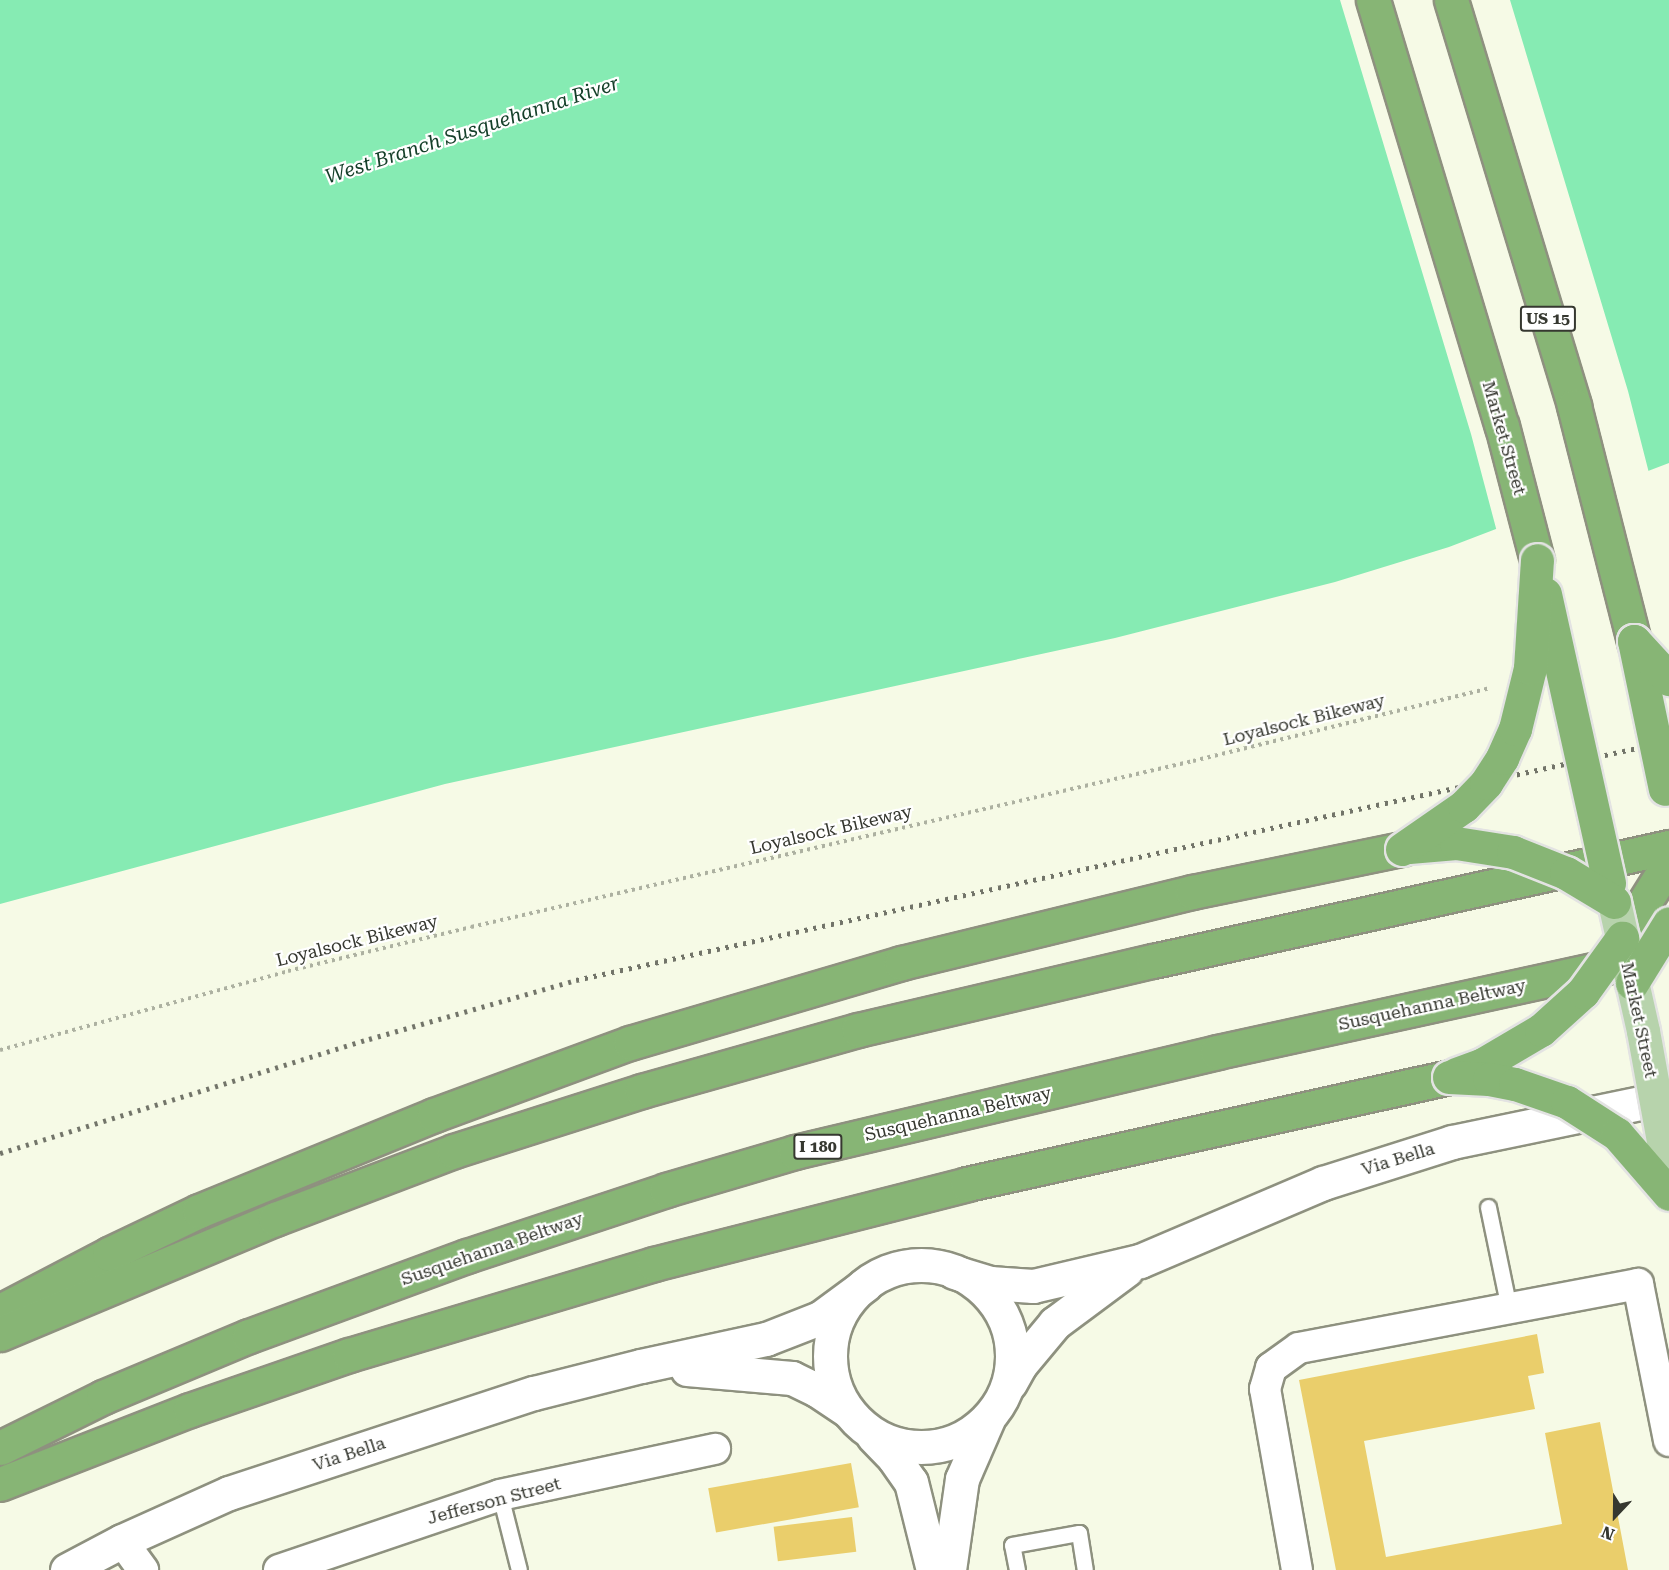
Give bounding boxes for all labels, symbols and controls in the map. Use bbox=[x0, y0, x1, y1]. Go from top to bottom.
water label: West Branch Susquehanna River bbox=[322, 71, 622, 189]
road number: US 15 bbox=[1520, 306, 1576, 332]
street label: Market Street bbox=[1477, 378, 1531, 498]
street label: Loyalsock Bikeway bbox=[1221, 689, 1387, 751]
street label: Loyalsock Bikeway bbox=[748, 801, 914, 859]
street label: Loyalsock Bikeway bbox=[274, 910, 440, 972]
street label: Market Street bbox=[1616, 960, 1662, 1080]
street label: Susquehanna Beltway bbox=[1336, 975, 1528, 1035]
street label: Susquehanna Beltway bbox=[862, 1082, 1054, 1146]
road number: I 180 bbox=[792, 1134, 844, 1160]
street label: Via Bella bbox=[1359, 1138, 1437, 1180]
street label: Susquehanna Beltway bbox=[398, 1208, 586, 1290]
street label: Via Bella bbox=[310, 1432, 388, 1476]
street label: Jefferson Street bbox=[425, 1473, 563, 1529]
north arrow bbox=[1585, 1486, 1645, 1546]
text: N bbox=[1599, 1522, 1617, 1544]

